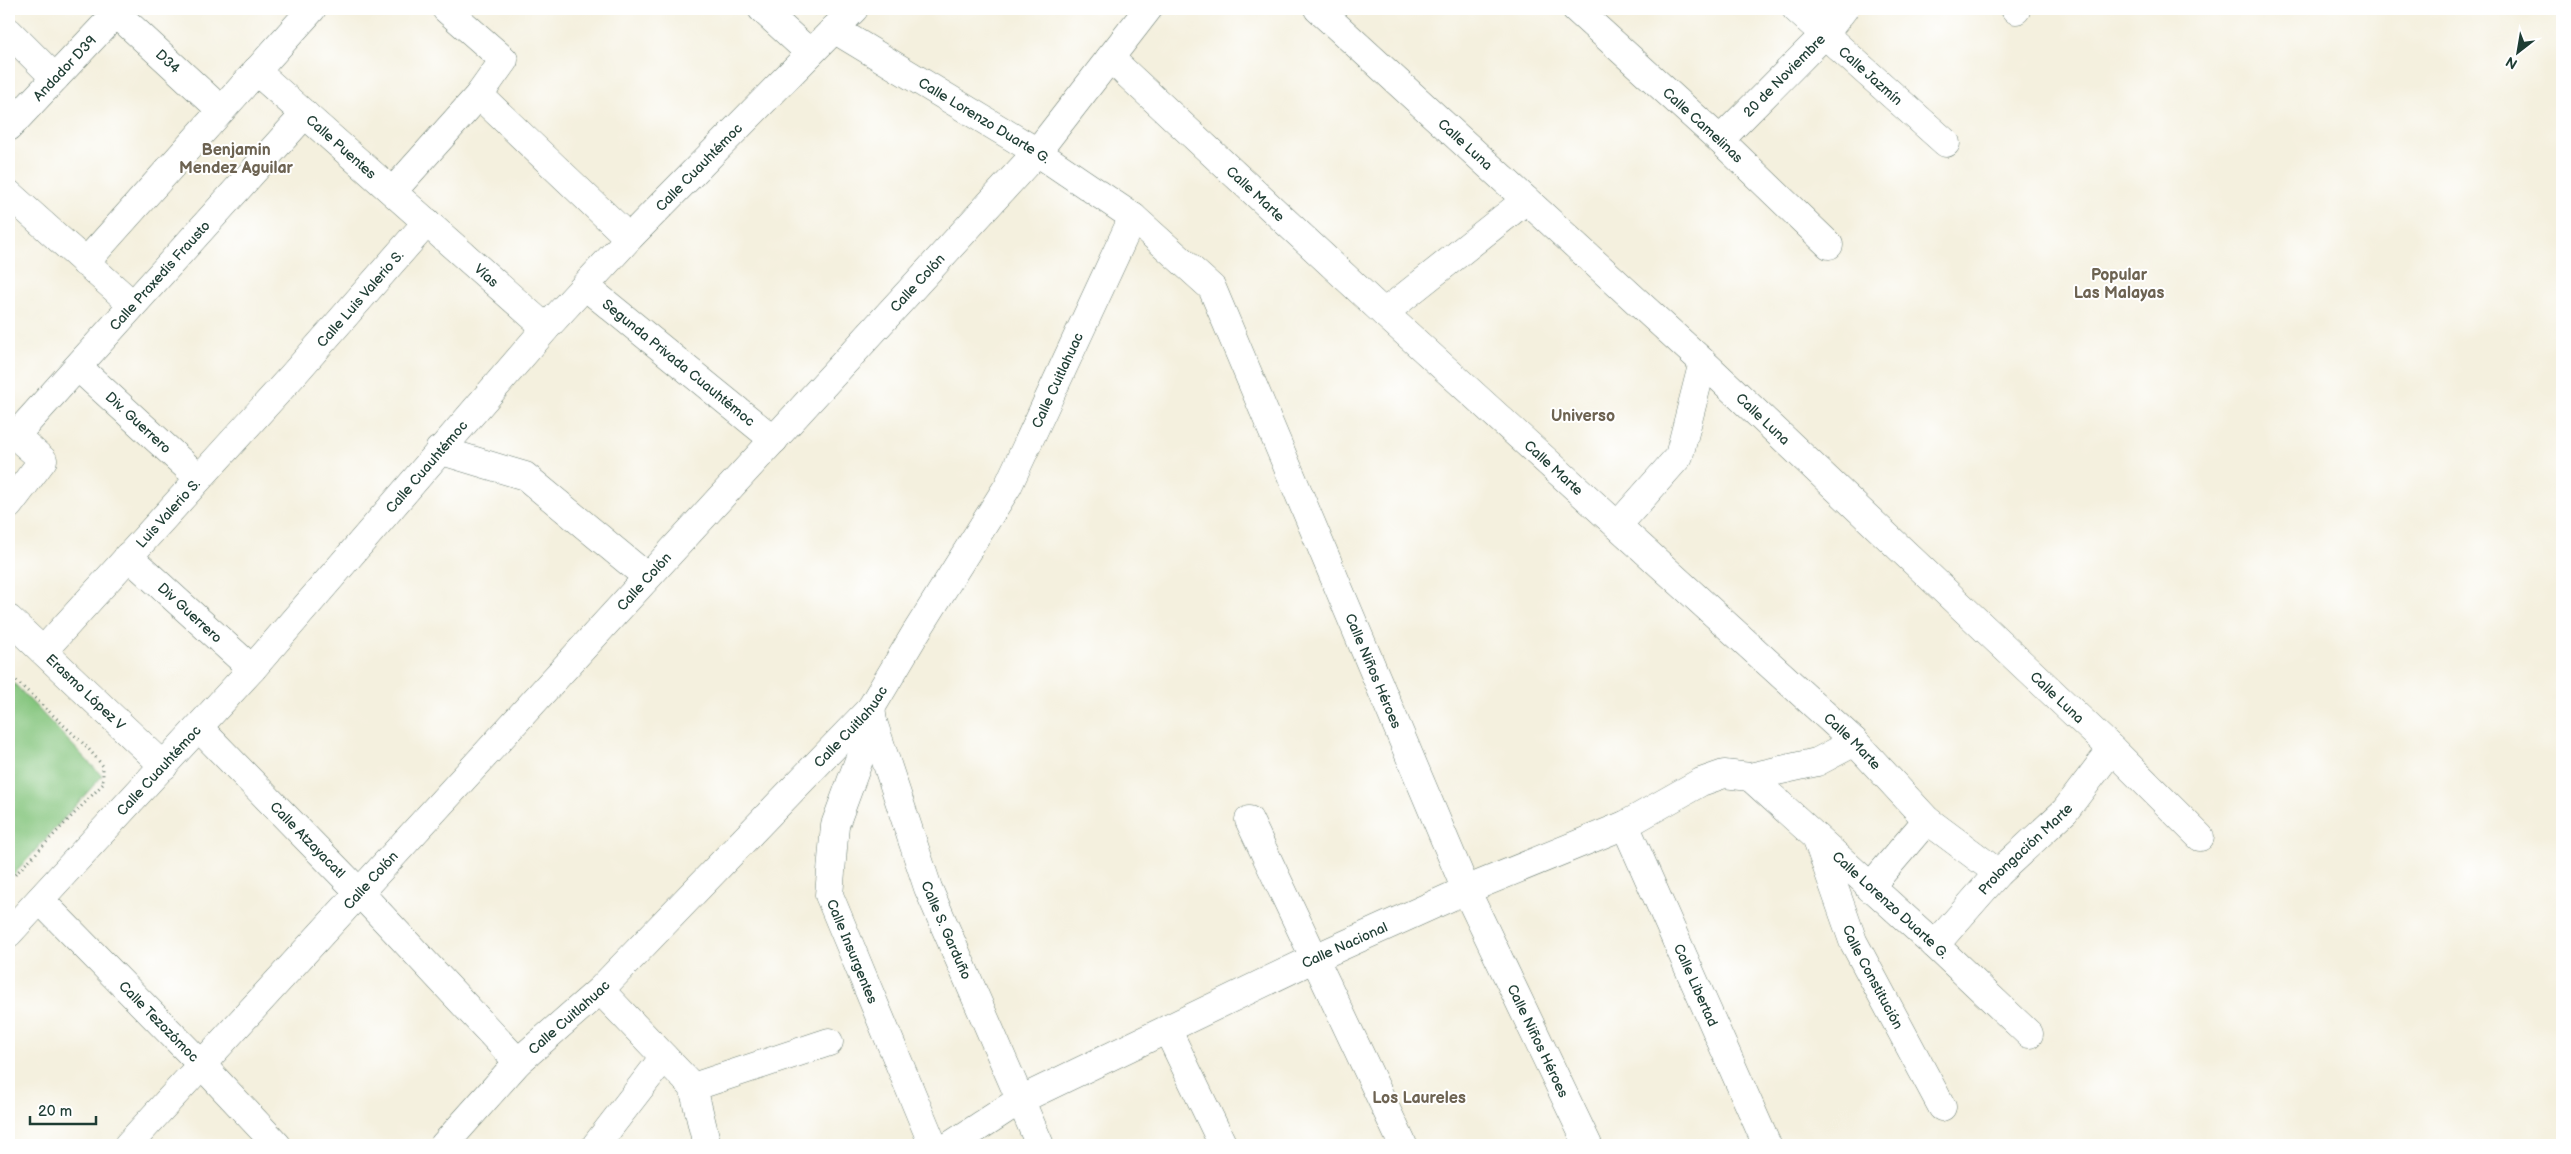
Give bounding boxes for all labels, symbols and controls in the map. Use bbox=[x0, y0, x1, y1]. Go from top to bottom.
north arrow bbox=[2494, 28, 2544, 78]
street label: 20 de Noviembre bbox=[1739, 30, 1829, 120]
street label: Andador D39 bbox=[29, 32, 100, 104]
street label: Calle Jazmín bbox=[1835, 43, 1906, 109]
street label: D34 bbox=[152, 46, 184, 77]
text: N bbox=[2503, 53, 2520, 73]
street label: Calle Lorenzo Duarte G. bbox=[915, 74, 1054, 167]
street label: Calle Camelinas bbox=[1659, 84, 1747, 166]
street label: Calle Puentes bbox=[303, 111, 380, 182]
street label: Calle Luna bbox=[1435, 115, 1496, 173]
street label: Calle Cuauhtémoc bbox=[652, 119, 746, 215]
district label: Benjamin Mendez Aguilar bbox=[179, 141, 294, 178]
street label: Calle Marte bbox=[1223, 162, 1288, 225]
street label: Calle Praxedis Frausto bbox=[106, 217, 213, 334]
street label: Calle Luis Valerio S. bbox=[313, 246, 407, 351]
street label: Calle Colón bbox=[886, 250, 948, 315]
street label: Vías bbox=[471, 260, 502, 291]
district label: Popular Las Malayas bbox=[2074, 266, 2164, 303]
street label: Segunda Privada Cuauhtémoc bbox=[599, 295, 759, 430]
street label: Calle Cuitlahuac bbox=[1028, 330, 1087, 431]
street label: Div. Guerrero bbox=[102, 388, 175, 457]
street label: Calle Luna bbox=[1733, 389, 1794, 448]
district label: Universo bbox=[1551, 407, 1615, 426]
street label: Calle Cuauhtémoc bbox=[382, 417, 471, 516]
street label: Calle Marte bbox=[1521, 437, 1587, 499]
street label: Luis Valerio S. bbox=[132, 475, 204, 551]
street label: Calle Colón bbox=[613, 549, 675, 614]
street label: Div Guerrero bbox=[154, 579, 226, 646]
street label: Calle Niños Héroes bbox=[1342, 611, 1405, 731]
street label: Erasmo López V bbox=[43, 650, 129, 734]
street label: Calle Luna bbox=[2027, 668, 2088, 727]
street label: Calle Cuitlahuac bbox=[810, 683, 891, 771]
street label: Calle Marte bbox=[1820, 709, 1885, 773]
street label: Calle Cuauhtémoc bbox=[113, 722, 204, 819]
street label: Calle Atzayacatl bbox=[267, 798, 349, 881]
street label: Prolongación Marte bbox=[1975, 800, 2076, 898]
street label: Calle Colón bbox=[339, 847, 401, 913]
street label: Calle Lorenzo Duarte G. bbox=[1829, 848, 1952, 962]
street label: Calle S. Garduño bbox=[918, 879, 975, 982]
street label: Calle Insurgentes bbox=[823, 897, 882, 1006]
street label: Calle Nacional bbox=[1299, 918, 1390, 972]
street label: Calle Constitución bbox=[1839, 923, 1907, 1032]
street label: Calle Libertad bbox=[1670, 941, 1722, 1029]
street label: Calle Tezozómoc bbox=[116, 977, 203, 1065]
street label: Calle Cuitlahuac bbox=[524, 977, 613, 1058]
street label: Calle Niños Héroes bbox=[1504, 981, 1572, 1100]
district label: Los Laureles bbox=[1372, 1089, 1466, 1108]
scale bar bbox=[30, 1094, 96, 1126]
text: 20 m bbox=[38, 1102, 72, 1121]

